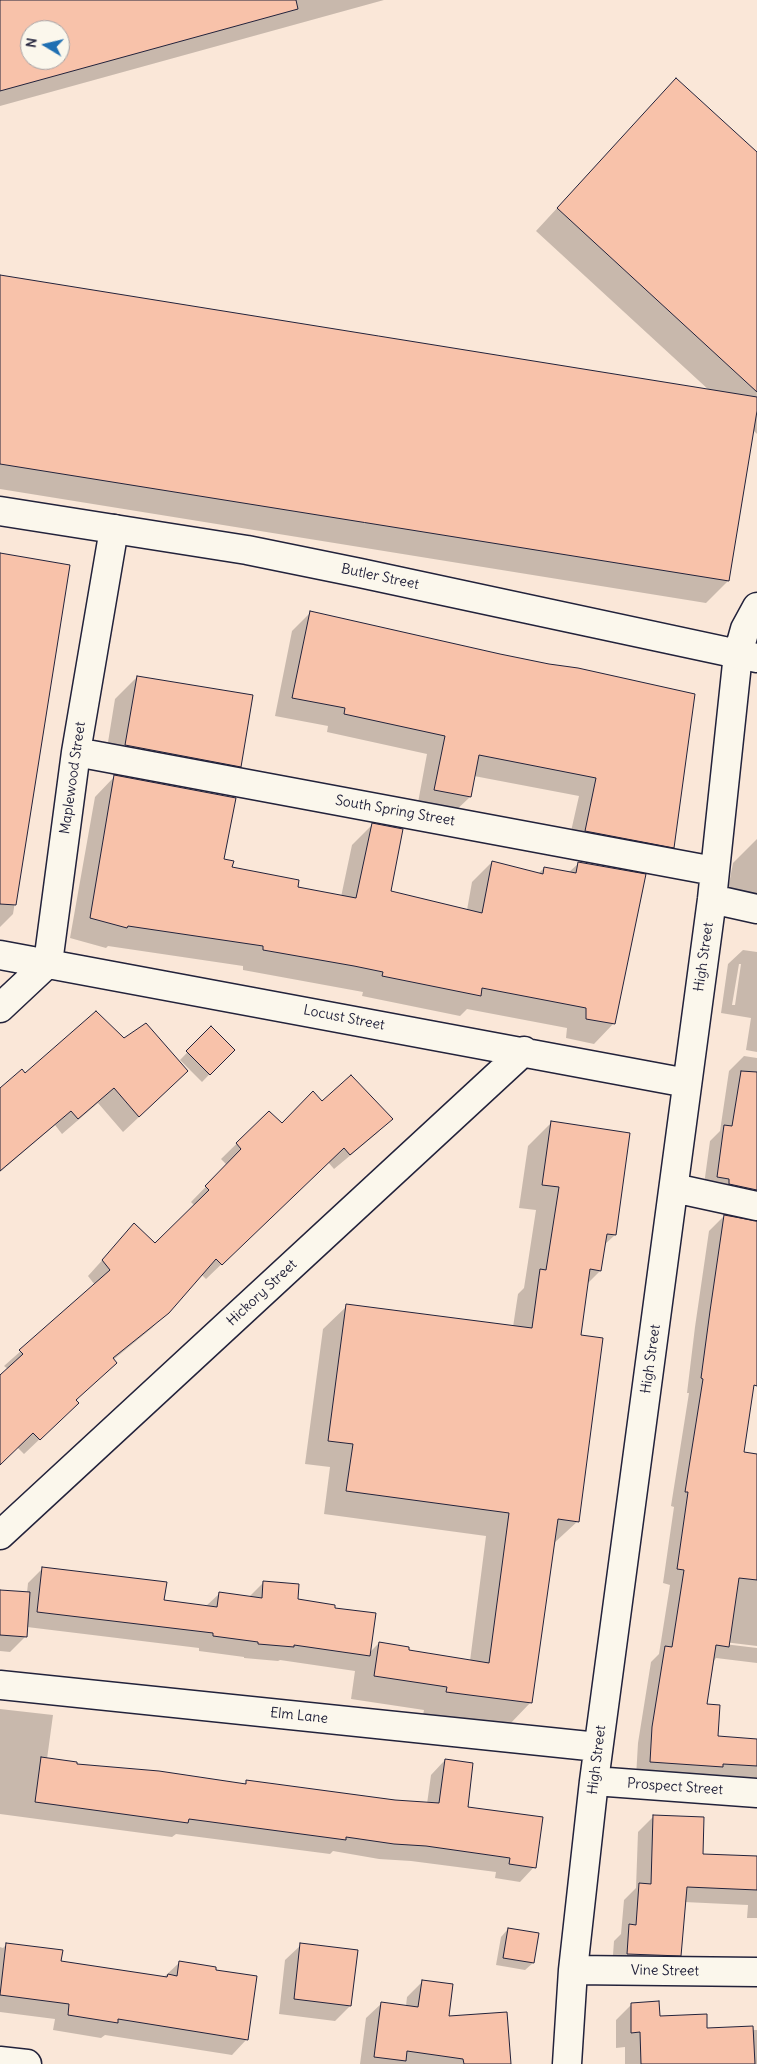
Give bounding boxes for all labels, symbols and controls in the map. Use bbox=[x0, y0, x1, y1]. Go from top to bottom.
north arrow bbox=[20, 20, 70, 70]
text: N bbox=[22, 37, 41, 49]
street label: Butler Street bbox=[340, 561, 420, 593]
street label: Maplewood Street bbox=[57, 721, 89, 835]
street label: South Spring Street bbox=[334, 792, 456, 830]
street label: High Street bbox=[691, 921, 717, 993]
street label: Locust Street bbox=[302, 1002, 386, 1034]
street label: Hickory Street bbox=[224, 1256, 300, 1330]
street label: High Street bbox=[638, 1323, 664, 1395]
street label: Elm Lane bbox=[269, 1705, 329, 1727]
street label: High Street bbox=[584, 1724, 610, 1796]
street label: Prospect Street bbox=[626, 1775, 724, 1799]
street label: Vine Street bbox=[631, 1962, 699, 1980]

